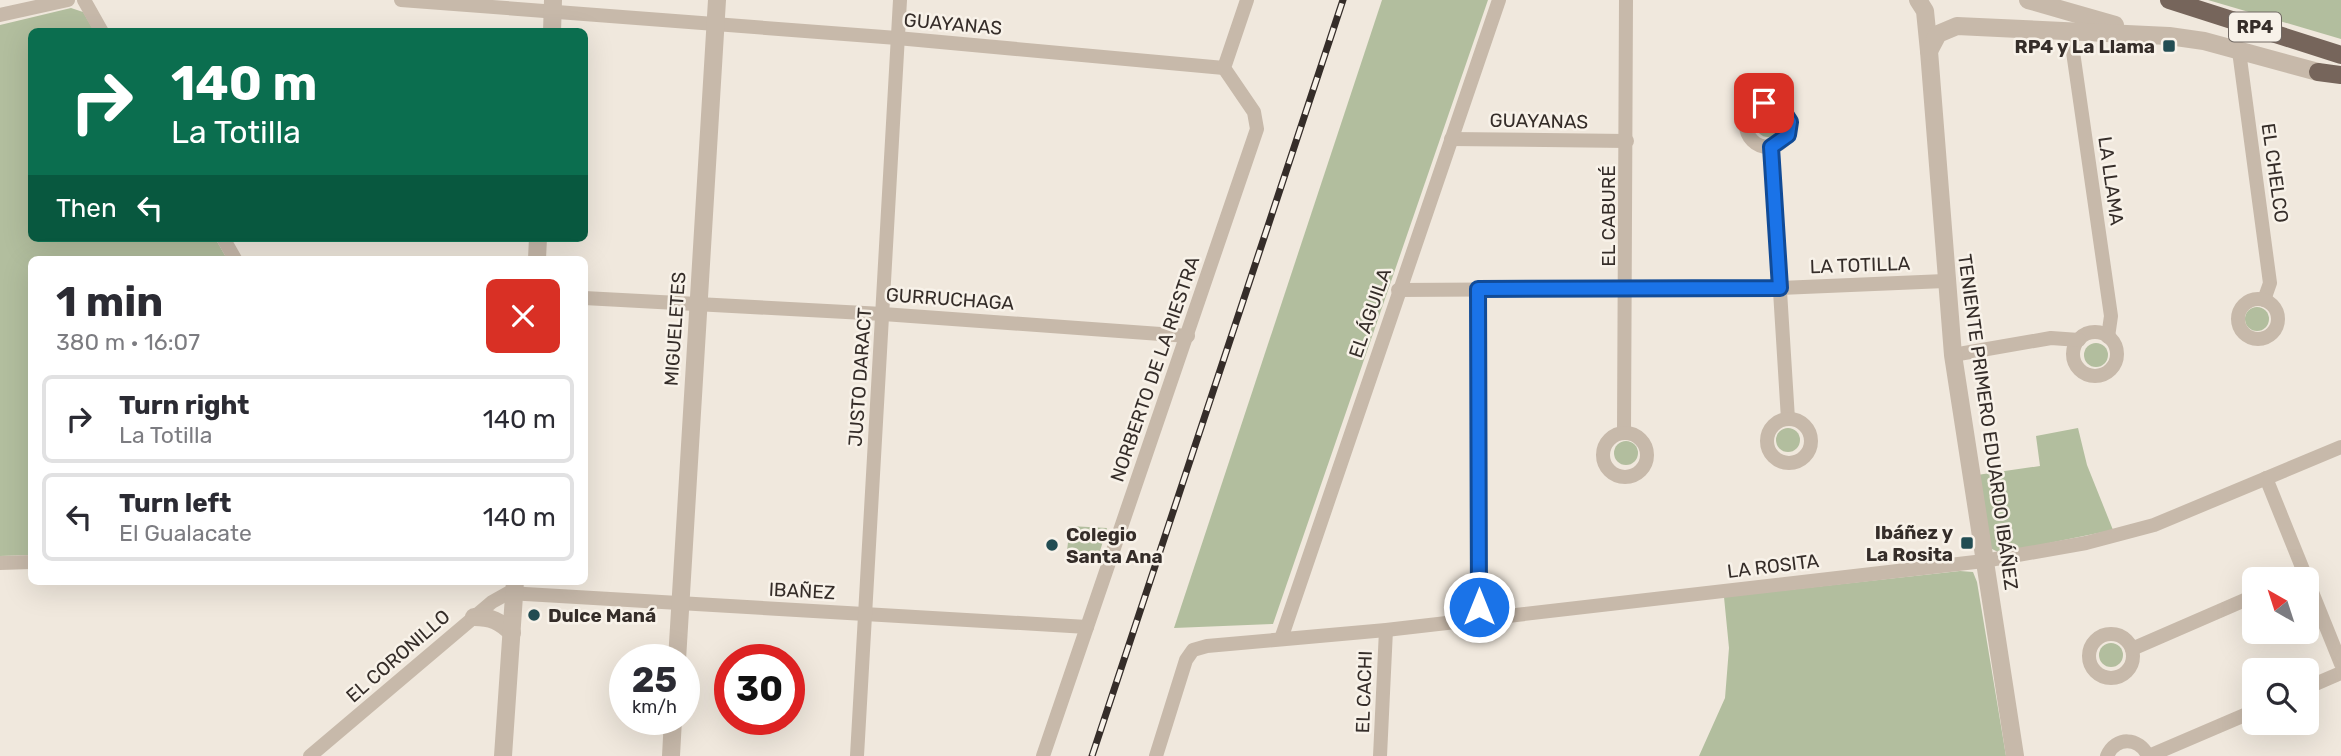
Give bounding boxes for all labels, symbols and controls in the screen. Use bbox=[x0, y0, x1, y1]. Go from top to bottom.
street label: GUAYANAS bbox=[903, 8, 1003, 40]
road number: RP4 bbox=[2229, 12, 2281, 42]
place label: RP4 y La Llama bbox=[2015, 35, 2155, 58]
marker: RP4 y La Llama bbox=[2161, 38, 2177, 54]
text: 140 m bbox=[171, 54, 317, 112]
icon: right bbox=[56, 56, 147, 147]
pin bbox=[1734, 73, 1794, 133]
icon: arrive bbox=[1745, 84, 1783, 122]
street label: GUAYANAS bbox=[1490, 109, 1588, 133]
text: La Totilla bbox=[171, 113, 301, 151]
street label: EL CHELCO bbox=[2257, 122, 2293, 224]
street label: LA LLAMA bbox=[2093, 135, 2129, 227]
street label: EL CABURÉ bbox=[1597, 165, 1620, 267]
icon: left bbox=[131, 189, 169, 227]
text: Then bbox=[56, 193, 117, 224]
street label: LA TOTILLA bbox=[1809, 252, 1911, 278]
street label: TENIENTE PRIMERO EDUARDO IBÁÑEZ bbox=[1953, 252, 2023, 592]
street label: NORBERTO DE LA RIESTRA bbox=[1106, 253, 1205, 485]
street label: EL ÁGUILA bbox=[1344, 265, 1396, 361]
street label: MIGUELETES bbox=[660, 271, 690, 387]
text: 1 min bbox=[56, 277, 163, 327]
button: close bbox=[486, 279, 560, 353]
street label: GURRUCHAGA bbox=[885, 283, 1015, 315]
street label: JUSTO DARACT bbox=[844, 307, 876, 447]
text: 380 m · 16:07 bbox=[56, 328, 200, 356]
text: Turn right bbox=[119, 390, 249, 421]
icon: right bbox=[60, 400, 98, 438]
text: 140 m bbox=[483, 404, 556, 435]
text: La Totilla bbox=[119, 421, 212, 449]
text: Turn left bbox=[119, 488, 231, 519]
icon: left bbox=[60, 498, 98, 536]
text: 140 m bbox=[483, 502, 556, 533]
text: El Gualacate bbox=[119, 519, 252, 547]
place label: Ibáñez y La Rosita bbox=[1866, 521, 1954, 566]
place label: Colegio Santa Ana bbox=[1066, 523, 1163, 568]
marker: Ibáñez y La Rosita bbox=[1959, 535, 1975, 551]
marker: Colegio Santa Ana bbox=[1044, 537, 1060, 553]
street label: LA ROSITA bbox=[1726, 549, 1820, 583]
north arrow bbox=[2242, 567, 2319, 644]
map controls bbox=[2242, 567, 2319, 735]
position arrow bbox=[1442, 570, 1516, 644]
street label: IBAÑEZ bbox=[768, 578, 836, 604]
place label: Dulce Maná bbox=[548, 604, 656, 627]
street label: EL CORONILLO bbox=[342, 605, 454, 707]
marker: Dulce Maná bbox=[526, 607, 542, 623]
speed limit sign: 30 bbox=[714, 644, 805, 735]
street label: EL CACHI bbox=[1351, 650, 1377, 734]
button: search bbox=[2242, 658, 2319, 735]
text: 25 bbox=[632, 659, 677, 701]
text: km/h bbox=[632, 696, 677, 718]

